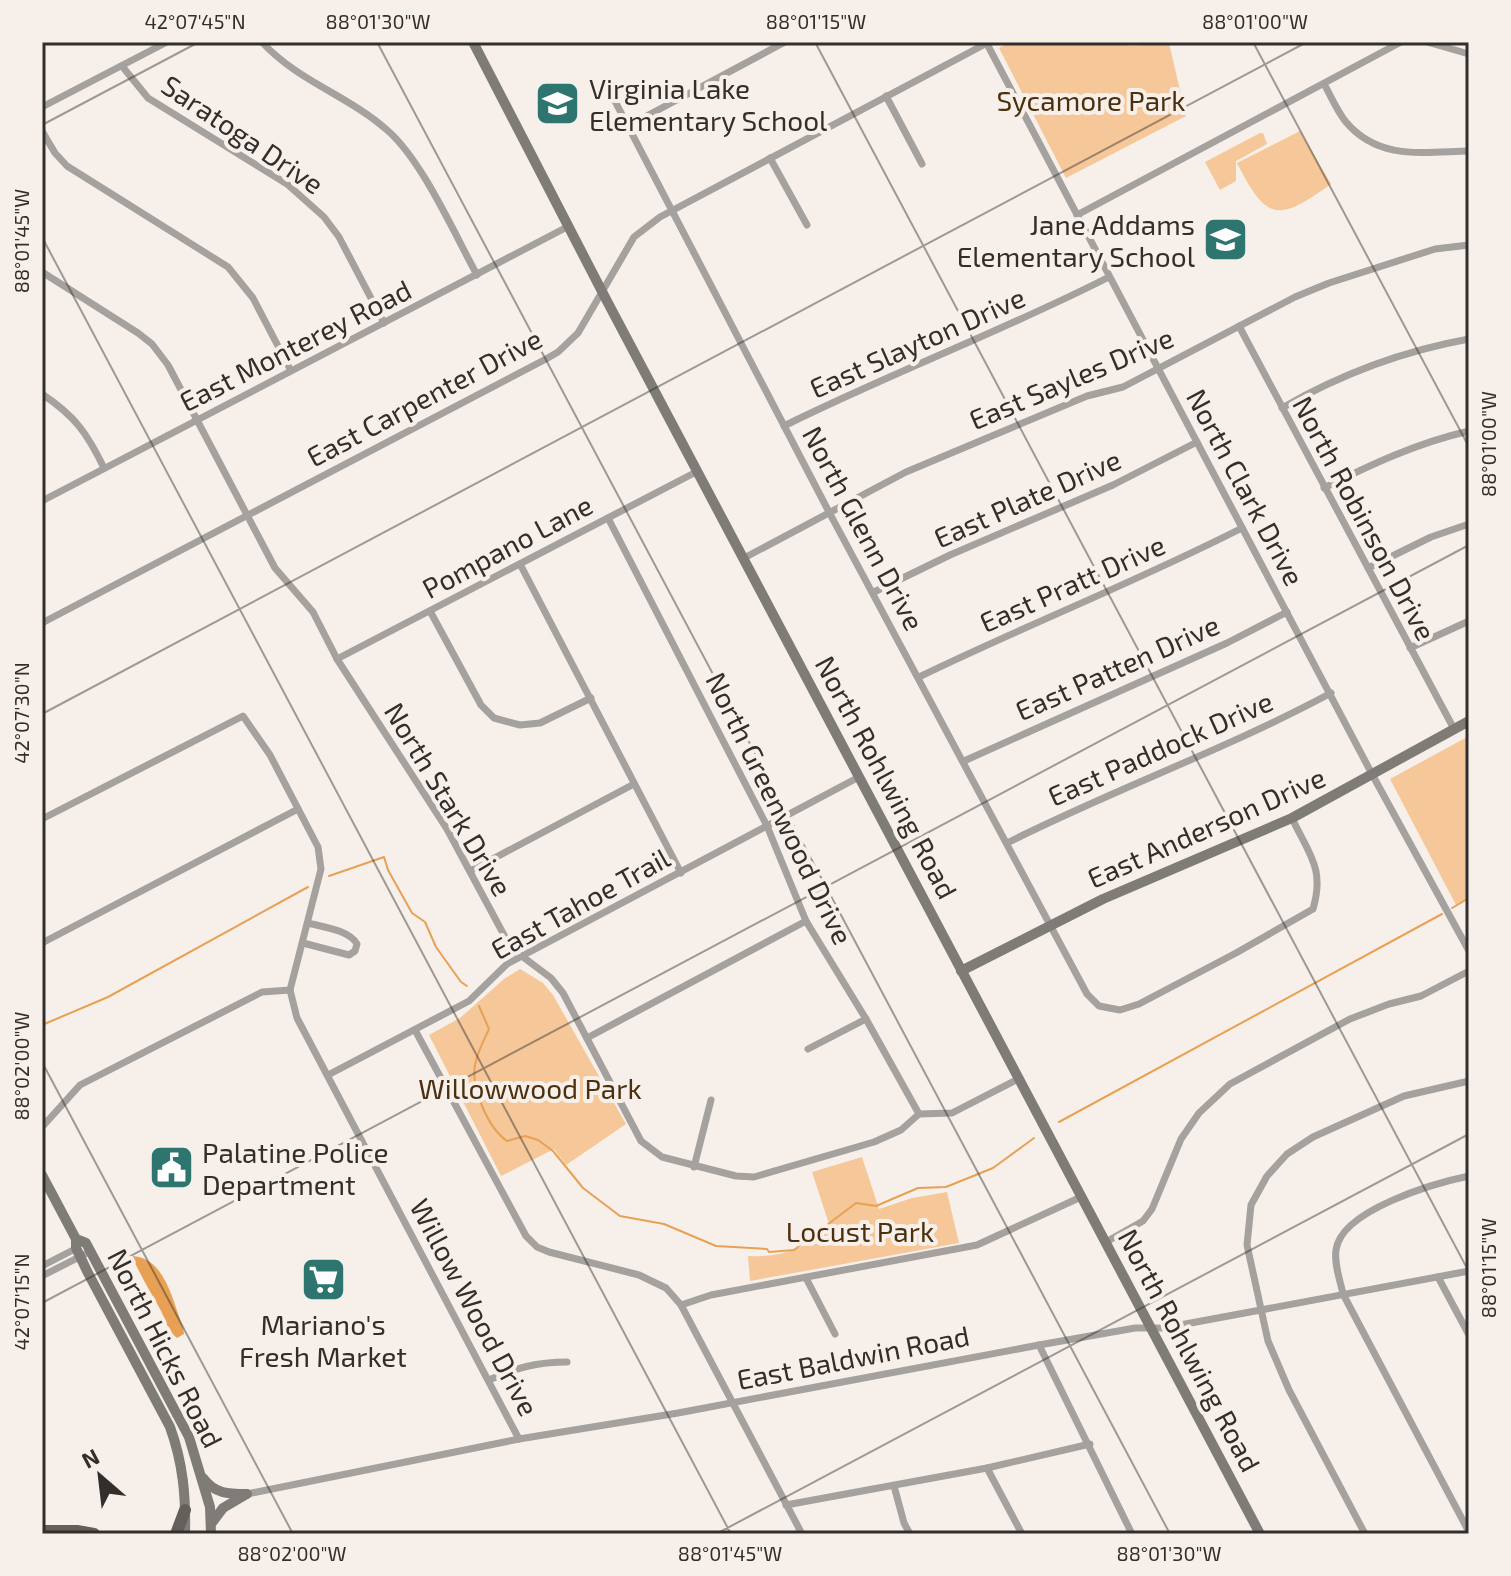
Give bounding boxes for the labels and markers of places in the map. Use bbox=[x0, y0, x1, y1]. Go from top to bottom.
place label: Virginia Lake Elementary School bbox=[589, 71, 828, 137]
school or university icon: Virginia Lake Elementary School bbox=[534, 80, 582, 128]
place label: Jane Addams Elementary School bbox=[957, 207, 1196, 273]
school or university icon: Jane Addams Elementary School bbox=[1202, 216, 1250, 264]
place label: Palatine Police Department bbox=[202, 1135, 389, 1201]
public building icon: Palatine Police Department bbox=[147, 1144, 195, 1192]
supermarket icon: Mariano's Fresh Market bbox=[299, 1256, 347, 1304]
place label: Mariano's Fresh Market bbox=[239, 1307, 407, 1373]

